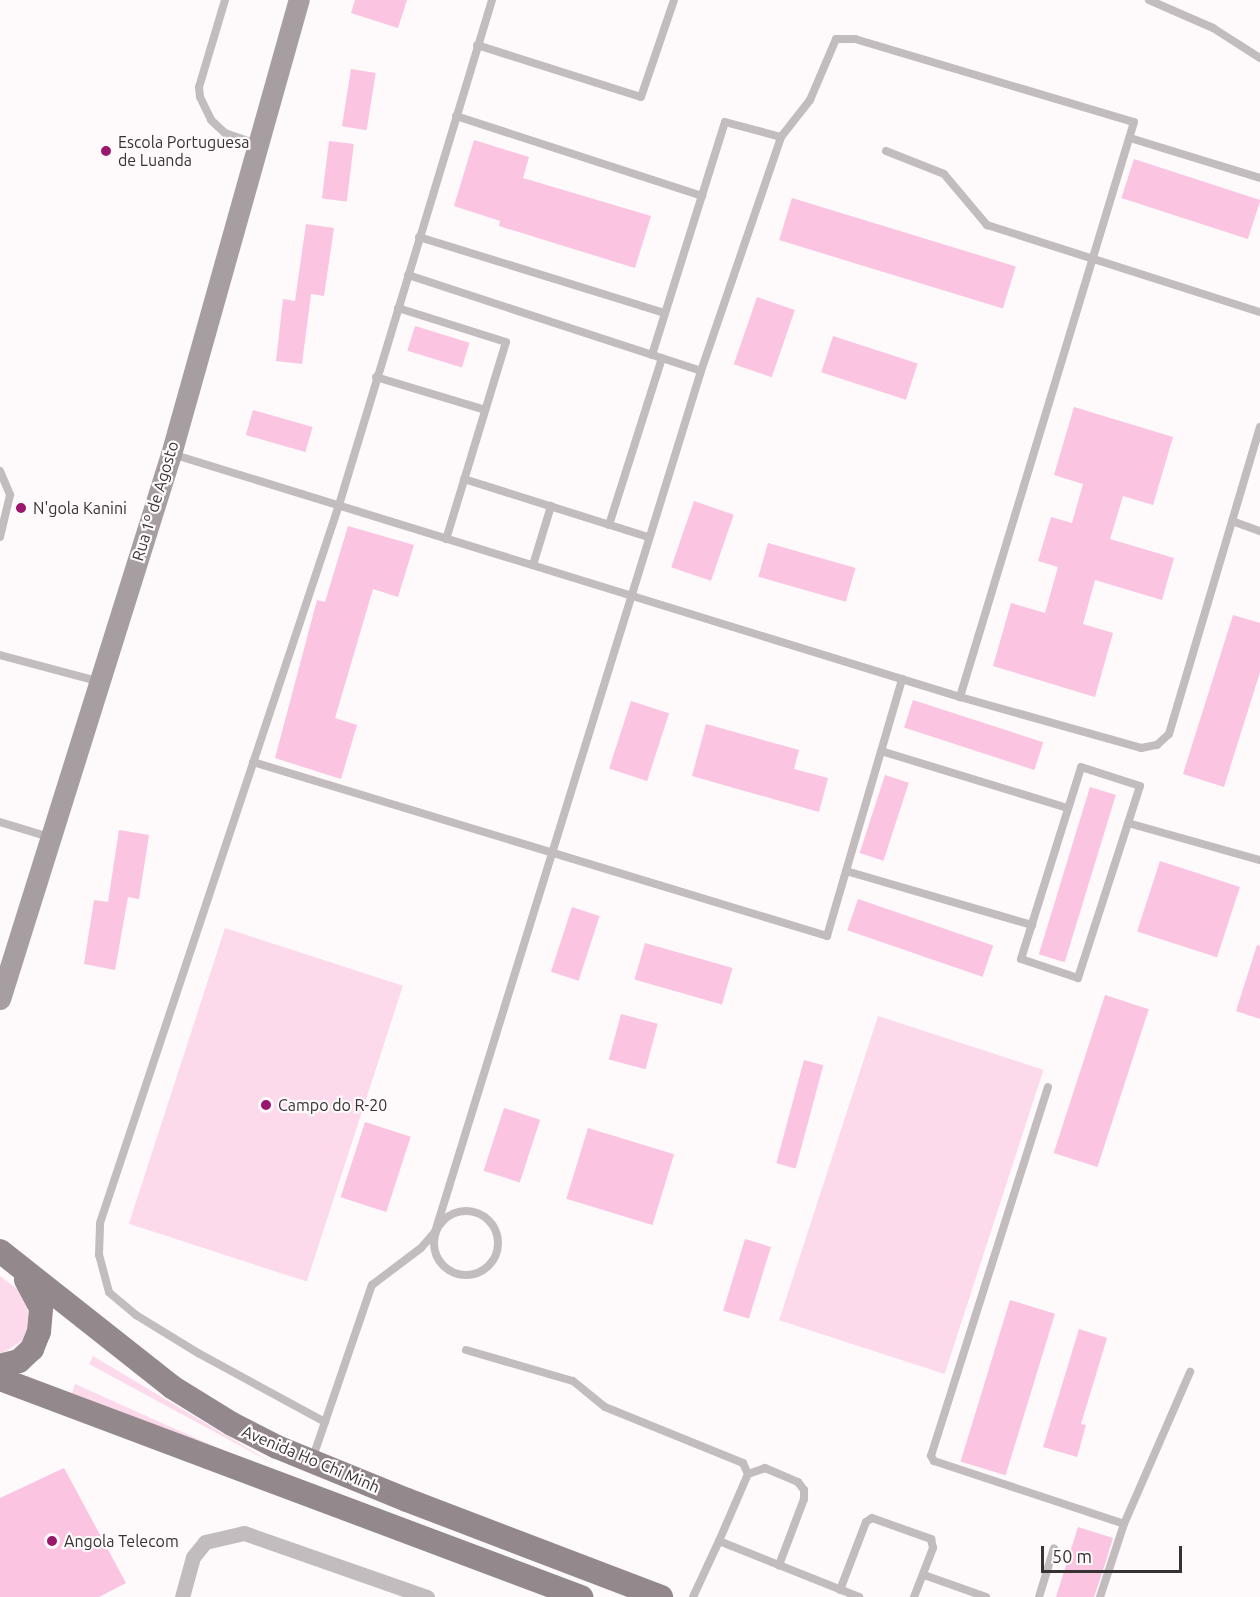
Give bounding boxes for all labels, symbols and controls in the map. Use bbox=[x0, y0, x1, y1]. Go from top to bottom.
place label: Escola Portuguesa de Luanda bbox=[118, 132, 249, 170]
marker: Escola Portuguesa de Luanda bbox=[99, 144, 113, 158]
street label: Rua 1º de Agosto bbox=[128, 439, 182, 563]
place label: N'gola Kanini bbox=[33, 498, 127, 518]
marker: N'gola Kanini bbox=[14, 501, 28, 515]
place label: Campo do R-20 bbox=[278, 1095, 387, 1115]
marker: Campo do R-20 bbox=[259, 1098, 273, 1112]
street label: Avenida Ho Chi Minh bbox=[239, 1421, 383, 1497]
place label: Angola Telecom bbox=[64, 1531, 179, 1551]
marker: Angola Telecom bbox=[45, 1534, 59, 1548]
scale bar bbox=[1044, 1534, 1185, 1572]
text: 50 m bbox=[1052, 1546, 1092, 1566]

